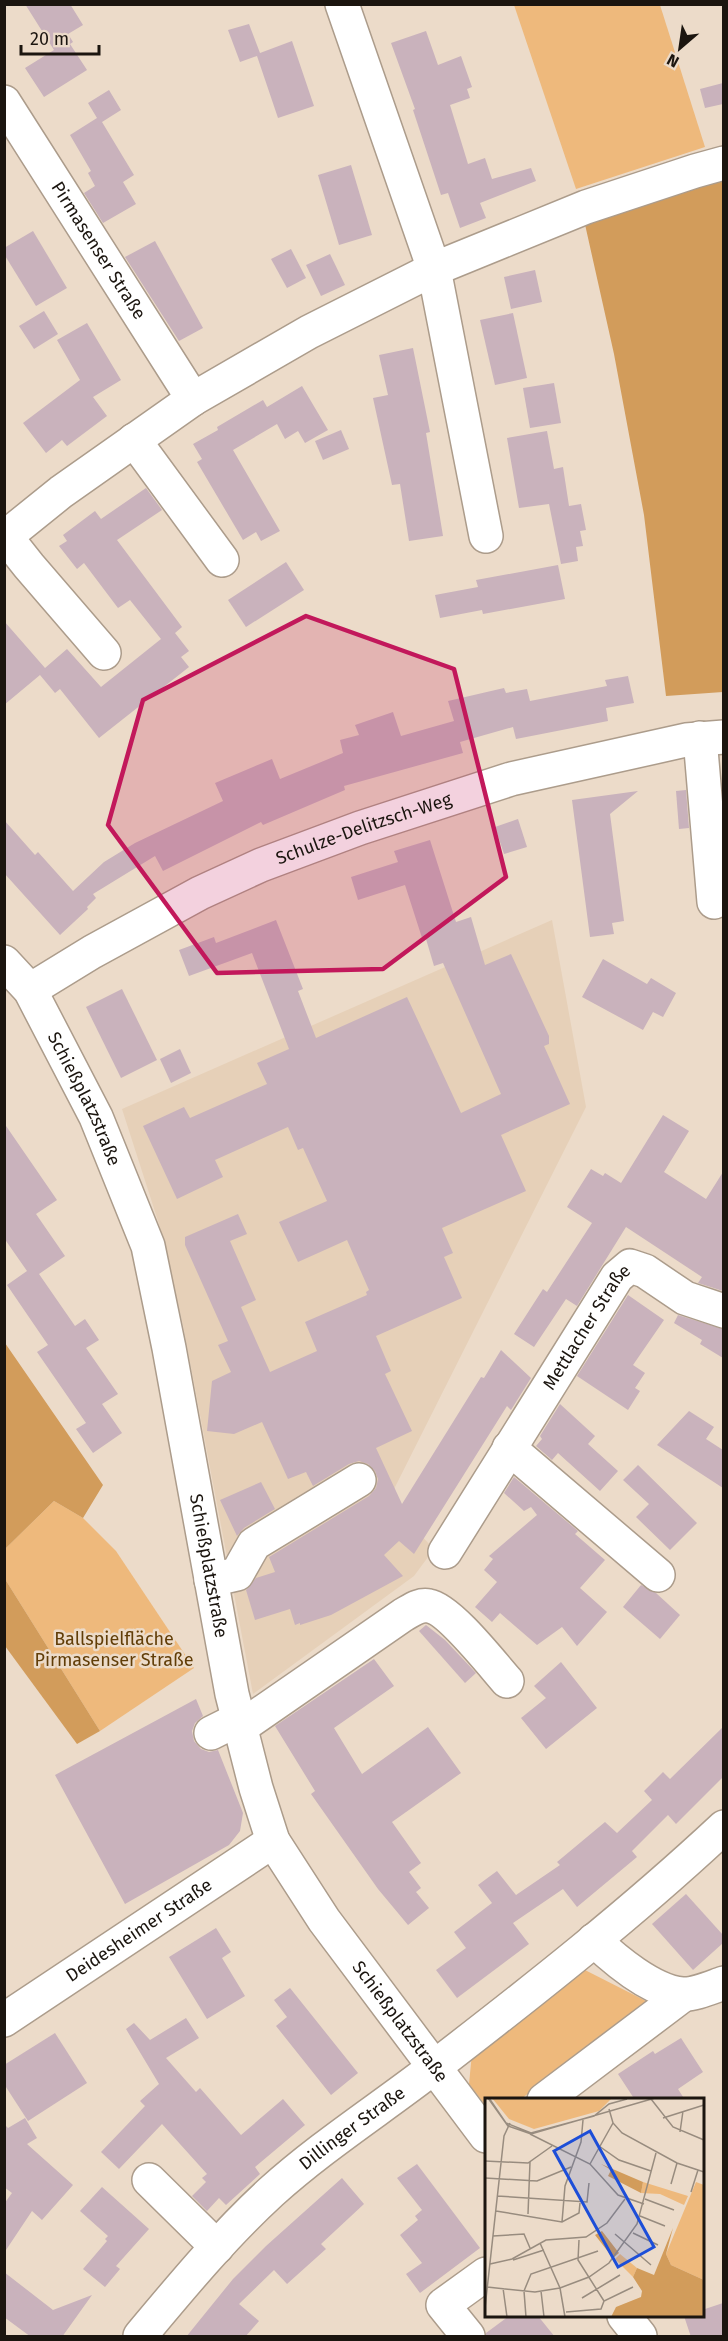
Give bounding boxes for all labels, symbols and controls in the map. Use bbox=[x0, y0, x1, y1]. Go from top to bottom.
scale bar bbox=[21, 18, 99, 56]
north arrow bbox=[650, 18, 710, 78]
text: 20 m bbox=[30, 28, 69, 50]
text: N bbox=[664, 50, 682, 72]
street label: Pirmasenser Straße bbox=[46, 177, 151, 324]
street label: Schulze-Delitzsch-Weg bbox=[273, 788, 455, 869]
street label: Schießplatzstraße bbox=[43, 1028, 126, 1169]
street label: Mettlacher Straße bbox=[538, 1259, 635, 1394]
street label: Schießplatzstraße bbox=[185, 1492, 233, 1640]
park label: Ballspielfläche Pirmasenser Straße bbox=[34, 1628, 194, 1671]
street label: Deidesheimer Straße bbox=[62, 1874, 216, 1987]
street label: Schießplatzstraße bbox=[348, 1957, 453, 2087]
street label: Dillinger Straße bbox=[295, 2082, 409, 2175]
inset map bbox=[485, 2098, 704, 2317]

